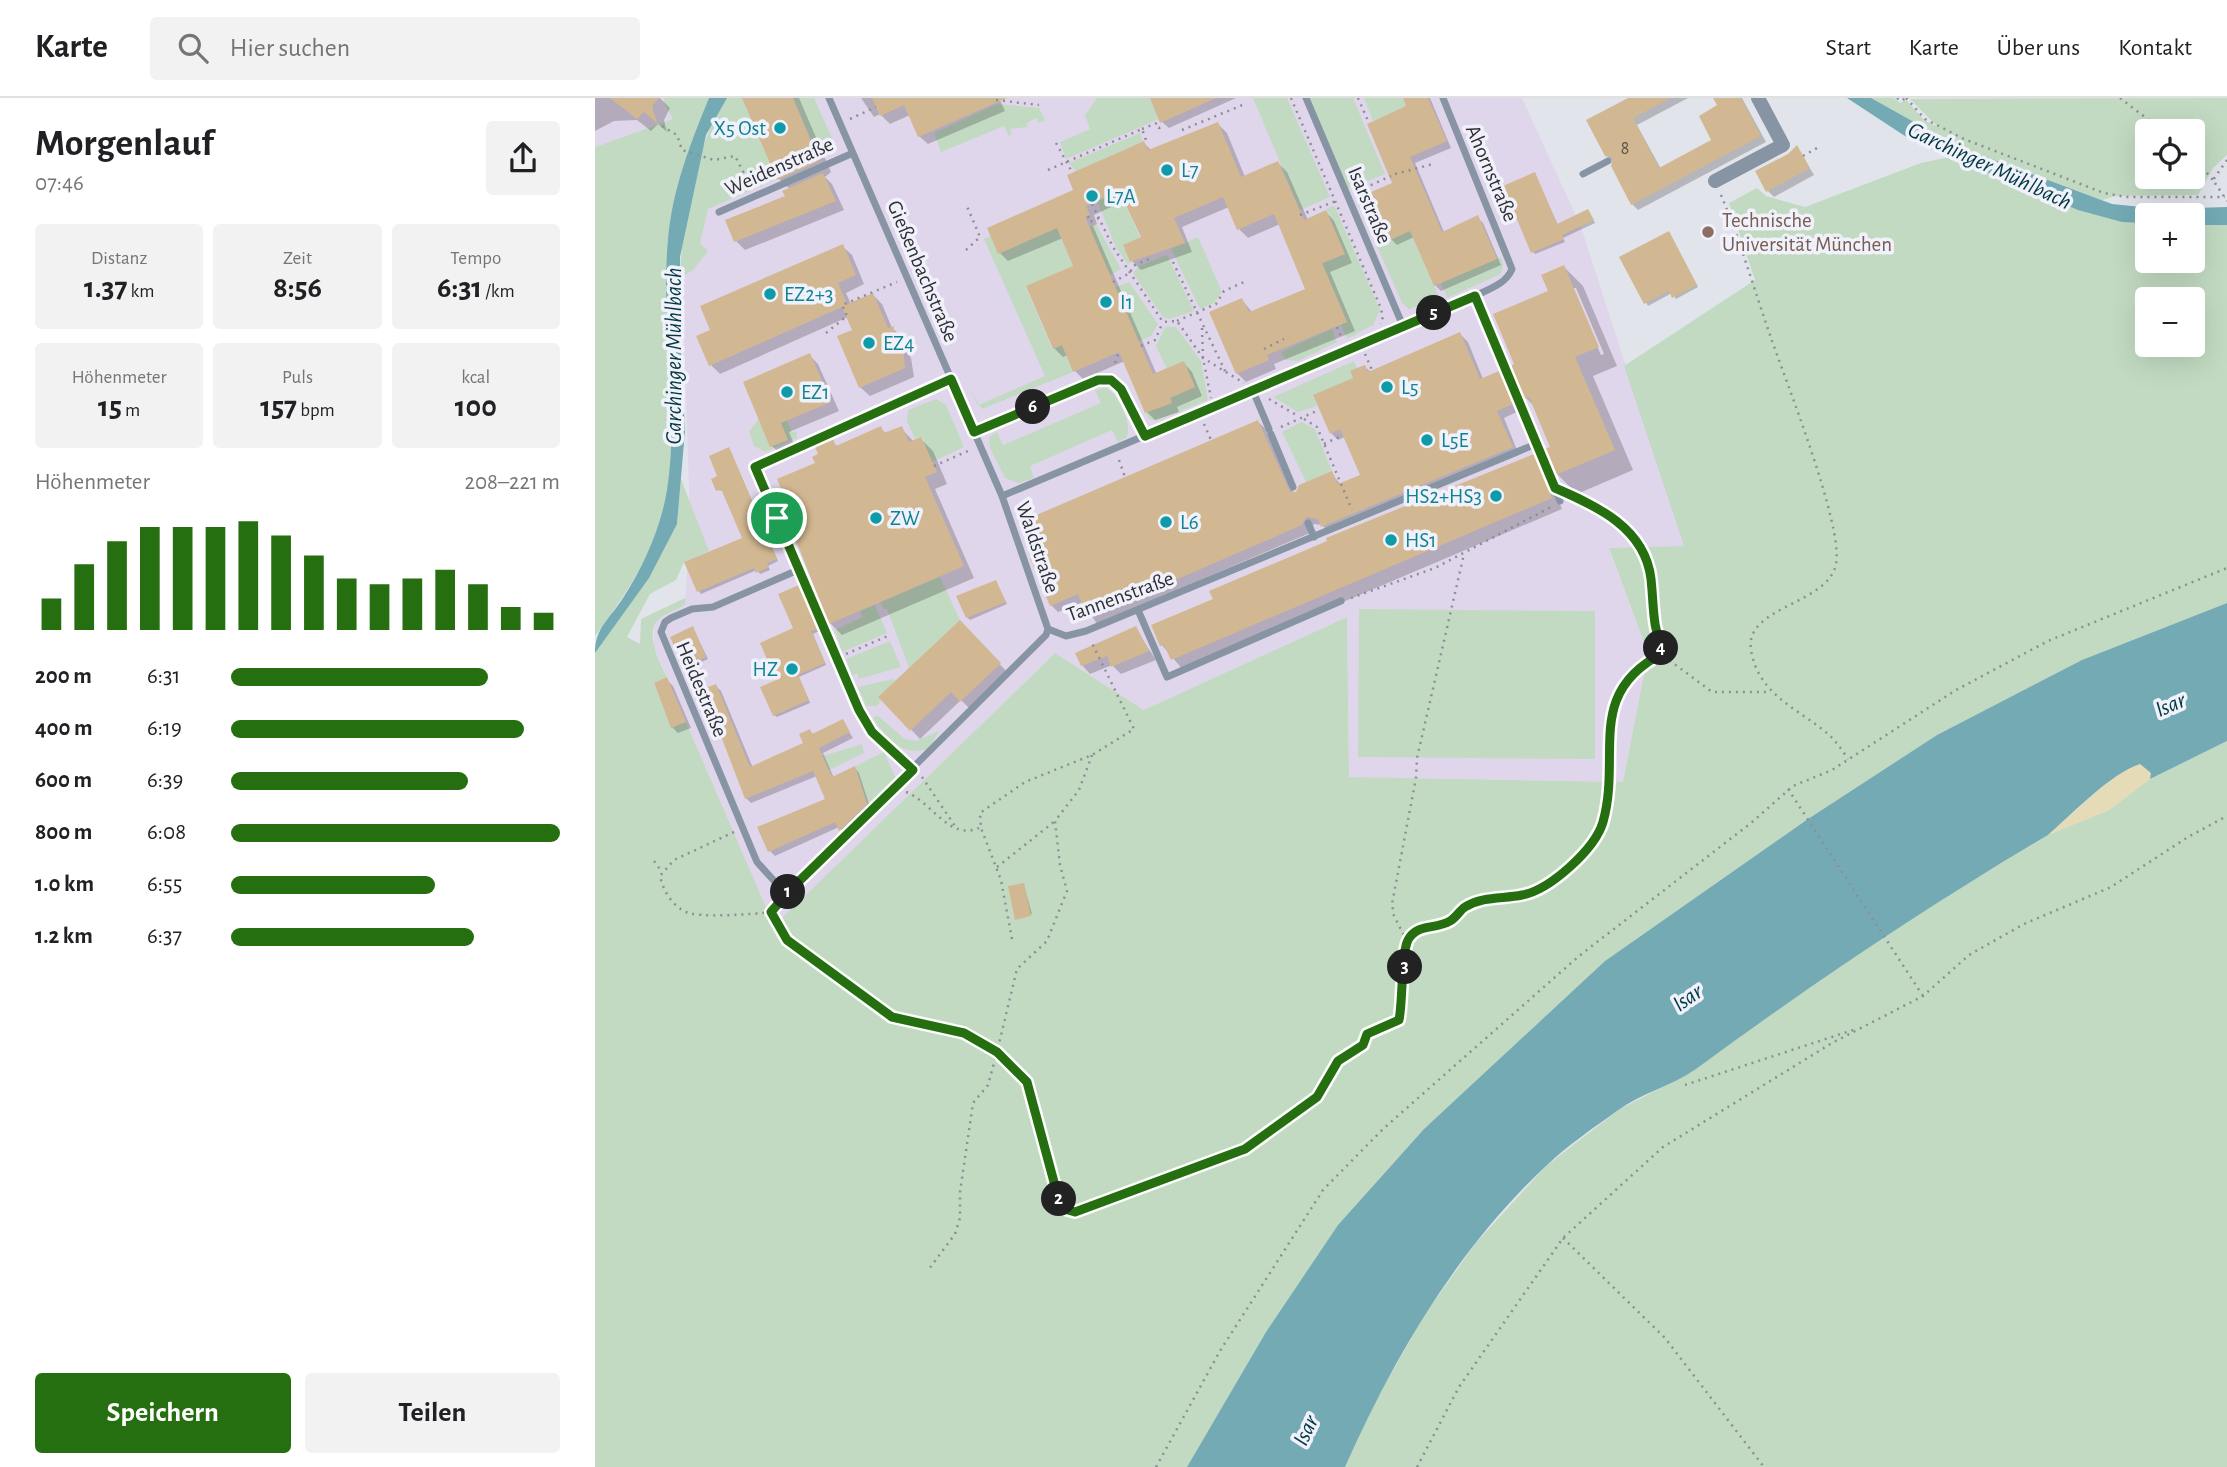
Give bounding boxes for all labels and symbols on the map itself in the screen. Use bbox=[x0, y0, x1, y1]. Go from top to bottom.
place label: X5 Ost bbox=[713, 118, 766, 139]
water label: Garchinger Mühlbach bbox=[1904, 118, 2075, 214]
marker: X5 Ost bbox=[772, 120, 788, 136]
street label: Ahornstraße bbox=[1462, 122, 1521, 225]
street label: Weidenstraße bbox=[722, 133, 836, 200]
house number: 8 bbox=[1621, 140, 1629, 158]
place label: L7 bbox=[1181, 160, 1199, 181]
marker: L7 bbox=[1159, 162, 1175, 178]
street label: Isarstraße bbox=[1344, 164, 1395, 247]
place label: L7A bbox=[1106, 186, 1136, 207]
marker: L7A bbox=[1084, 188, 1100, 204]
street label: Gießenbachstraße bbox=[883, 197, 962, 345]
place label: Technische Universität München bbox=[1722, 210, 1892, 255]
marker: Technische Universität München bbox=[1700, 224, 1716, 240]
water label: Garchinger Mühlbach bbox=[663, 267, 686, 445]
place label: EZ2+3 bbox=[784, 284, 834, 305]
marker: EZ2+3 bbox=[762, 286, 778, 302]
place label: I1 bbox=[1120, 292, 1133, 313]
marker: I1 bbox=[1098, 294, 1114, 310]
pin: 5 bbox=[1417, 296, 1451, 330]
place label: EZ4 bbox=[883, 333, 914, 354]
marker: EZ4 bbox=[861, 335, 877, 351]
place label: L5 bbox=[1401, 377, 1419, 398]
marker: L5 bbox=[1379, 379, 1395, 395]
place label: EZ1 bbox=[801, 382, 829, 403]
marker: EZ1 bbox=[779, 384, 795, 400]
pin: 6 bbox=[1015, 390, 1051, 424]
place label: L5E bbox=[1441, 430, 1469, 451]
marker: L5E bbox=[1419, 432, 1435, 448]
place label: HS2+HS3 bbox=[1405, 486, 1482, 507]
pin bbox=[747, 488, 807, 548]
marker: HS2+HS3 bbox=[1488, 488, 1504, 504]
street label: Waldstraße bbox=[1012, 499, 1063, 596]
place label: ZW bbox=[890, 508, 920, 529]
marker: ZW bbox=[868, 510, 884, 526]
place label: L6 bbox=[1180, 512, 1199, 533]
marker: L6 bbox=[1158, 514, 1174, 530]
place label: HS1 bbox=[1405, 530, 1437, 551]
marker: HS1 bbox=[1383, 532, 1399, 548]
street label: Tannenstraße bbox=[1064, 567, 1177, 626]
pin: 4 bbox=[1643, 630, 1679, 666]
street label: Heidestraße bbox=[672, 638, 731, 740]
place label: HZ bbox=[753, 659, 778, 680]
marker: HZ bbox=[784, 661, 800, 677]
water label: Isar bbox=[2152, 689, 2190, 722]
pin: 1 bbox=[771, 874, 805, 910]
pin: 3 bbox=[1387, 950, 1423, 984]
water label: Isar bbox=[1669, 980, 1707, 1016]
pin: 2 bbox=[1042, 1182, 1077, 1216]
water label: Isar bbox=[1290, 1412, 1323, 1449]

